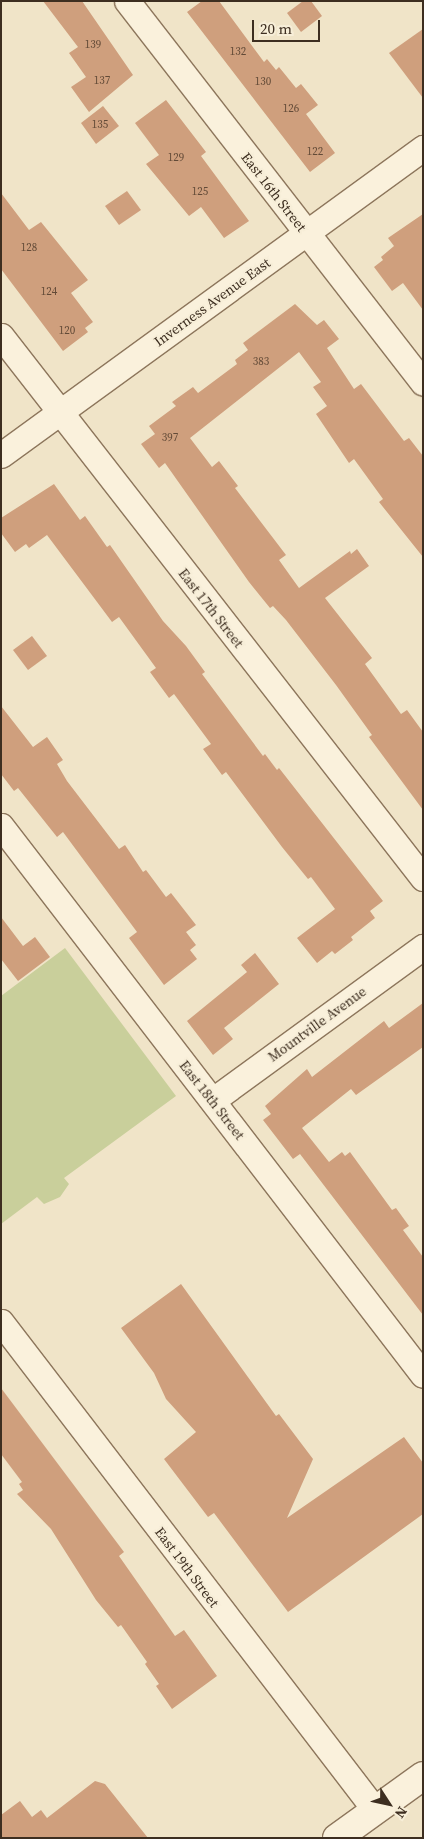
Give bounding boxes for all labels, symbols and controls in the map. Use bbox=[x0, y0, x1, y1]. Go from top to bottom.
scale bar bbox=[254, 10, 322, 42]
text: 20 m bbox=[260, 18, 292, 39]
house number: 139 bbox=[85, 38, 101, 52]
house number: 132 bbox=[230, 45, 246, 59]
house number: 137 bbox=[94, 74, 110, 88]
house number: 130 bbox=[255, 75, 271, 89]
house number: 126 bbox=[283, 102, 299, 116]
house number: 135 bbox=[92, 118, 108, 132]
house number: 122 bbox=[307, 145, 323, 159]
street label: East 16th Street bbox=[238, 149, 310, 235]
house number: 129 bbox=[168, 151, 184, 165]
house number: 125 bbox=[192, 185, 208, 199]
house number: 128 bbox=[21, 241, 37, 255]
street label: Inverness Avenue East bbox=[151, 254, 273, 350]
house number: 124 bbox=[41, 285, 57, 299]
house number: 120 bbox=[59, 324, 75, 338]
house number: 383 bbox=[253, 355, 269, 369]
house number: 397 bbox=[162, 431, 178, 445]
street label: East 17th Street bbox=[175, 565, 247, 651]
street label: Mountville Avenue bbox=[265, 983, 369, 1065]
street label: East 18th Street bbox=[176, 1057, 248, 1143]
street label: East 19th Street bbox=[151, 1524, 223, 1610]
north arrow bbox=[364, 1779, 414, 1829]
text: N bbox=[390, 1803, 412, 1823]

